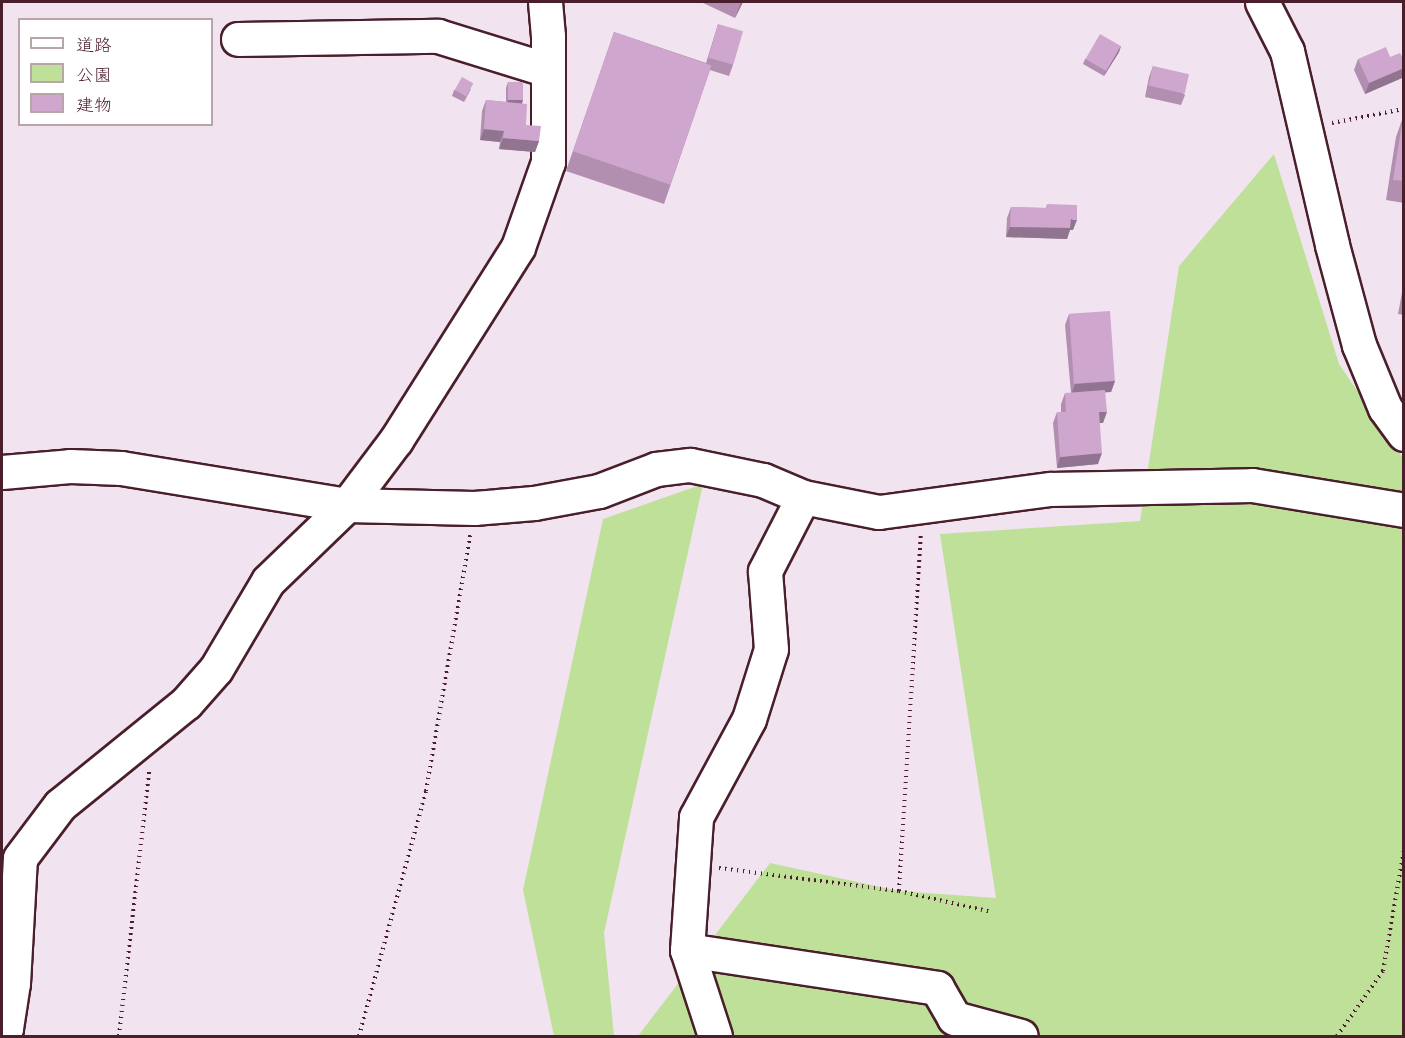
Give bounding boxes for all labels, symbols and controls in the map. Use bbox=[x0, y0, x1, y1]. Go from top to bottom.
legend bbox=[18, 18, 213, 126]
text: 道路 bbox=[76, 35, 112, 56]
text: 公園 bbox=[76, 65, 112, 86]
text: 建物 bbox=[76, 95, 112, 116]

